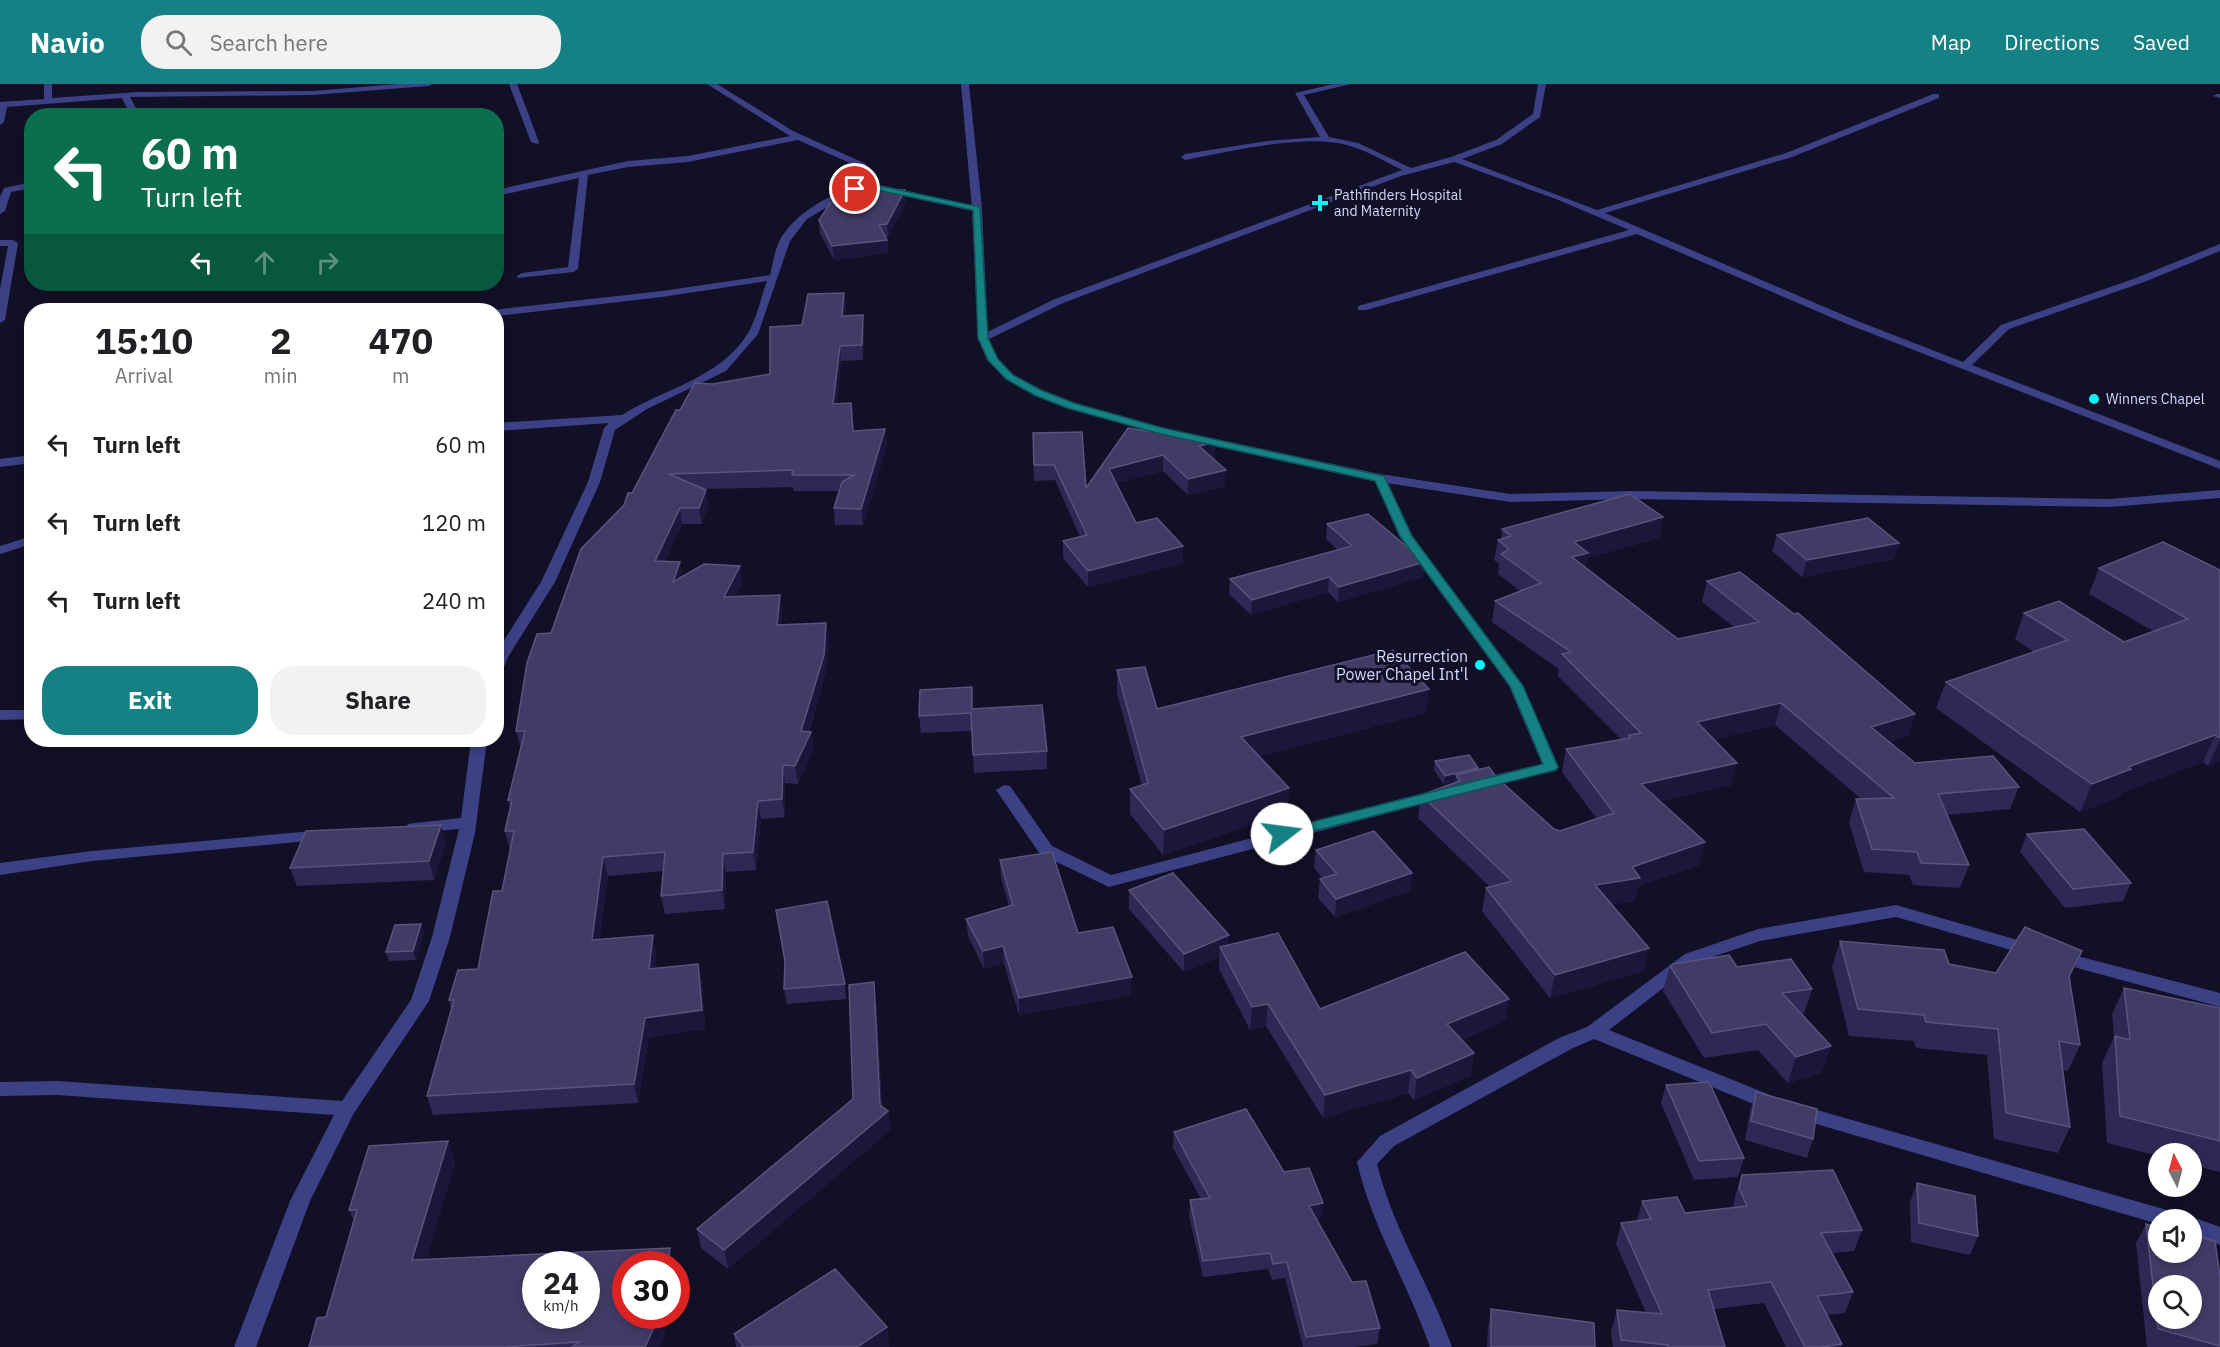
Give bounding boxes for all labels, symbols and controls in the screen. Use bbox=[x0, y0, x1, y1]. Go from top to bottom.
search box bbox=[141, 15, 561, 69]
text: Navio bbox=[30, 24, 105, 61]
icon: search bbox=[162, 26, 195, 59]
text: Search here bbox=[210, 28, 328, 57]
text: Map bbox=[1931, 28, 1971, 56]
text: Directions bbox=[2004, 28, 2100, 56]
text: Saved bbox=[2133, 28, 2190, 56]
text: 60 m bbox=[141, 126, 239, 181]
icon: left bbox=[42, 132, 120, 210]
pin bbox=[829, 163, 880, 214]
icon: arrive bbox=[838, 172, 871, 205]
text: Turn left bbox=[141, 179, 242, 214]
place label: Pathfinders Hospital and Maternity bbox=[1334, 186, 1462, 220]
marker: Pathfinders Hospital and Maternity bbox=[1311, 194, 1329, 212]
icon: left bbox=[185, 246, 218, 279]
icon: ahead bbox=[248, 246, 281, 279]
icon: right bbox=[311, 246, 344, 279]
text: 15:10 bbox=[95, 317, 193, 364]
text: 2 bbox=[270, 317, 292, 364]
text: 470 bbox=[368, 317, 433, 364]
text: Arrival bbox=[115, 362, 173, 389]
text: min bbox=[264, 362, 298, 389]
text: m bbox=[392, 362, 410, 389]
place label: Winners Chapel bbox=[2106, 390, 2205, 408]
marker: Winners Chapel bbox=[2087, 392, 2101, 406]
icon: left bbox=[42, 428, 75, 461]
text: Turn left bbox=[93, 430, 181, 459]
text: 60 m bbox=[435, 430, 486, 459]
icon: left bbox=[42, 506, 75, 539]
text: Turn left bbox=[93, 508, 181, 537]
text: 120 m bbox=[422, 508, 486, 537]
icon: left bbox=[42, 584, 75, 617]
text: Turn left bbox=[93, 586, 181, 615]
text: 240 m bbox=[422, 586, 486, 615]
place label: Resurrection Power Chapel Int'l bbox=[1336, 646, 1468, 684]
marker: Resurrection Power Chapel Int'l bbox=[1473, 658, 1487, 672]
button: Exit bbox=[42, 666, 258, 735]
button: Share bbox=[270, 666, 486, 735]
position arrow bbox=[1250, 802, 1314, 866]
north arrow bbox=[2148, 1143, 2202, 1197]
map controls bbox=[2148, 1143, 2202, 1329]
button: sound bbox=[2148, 1209, 2202, 1263]
speed limit sign: 30 bbox=[612, 1251, 690, 1329]
text: 24 bbox=[543, 1263, 579, 1302]
button: search bbox=[2148, 1275, 2202, 1329]
text: km/h bbox=[543, 1296, 579, 1315]

